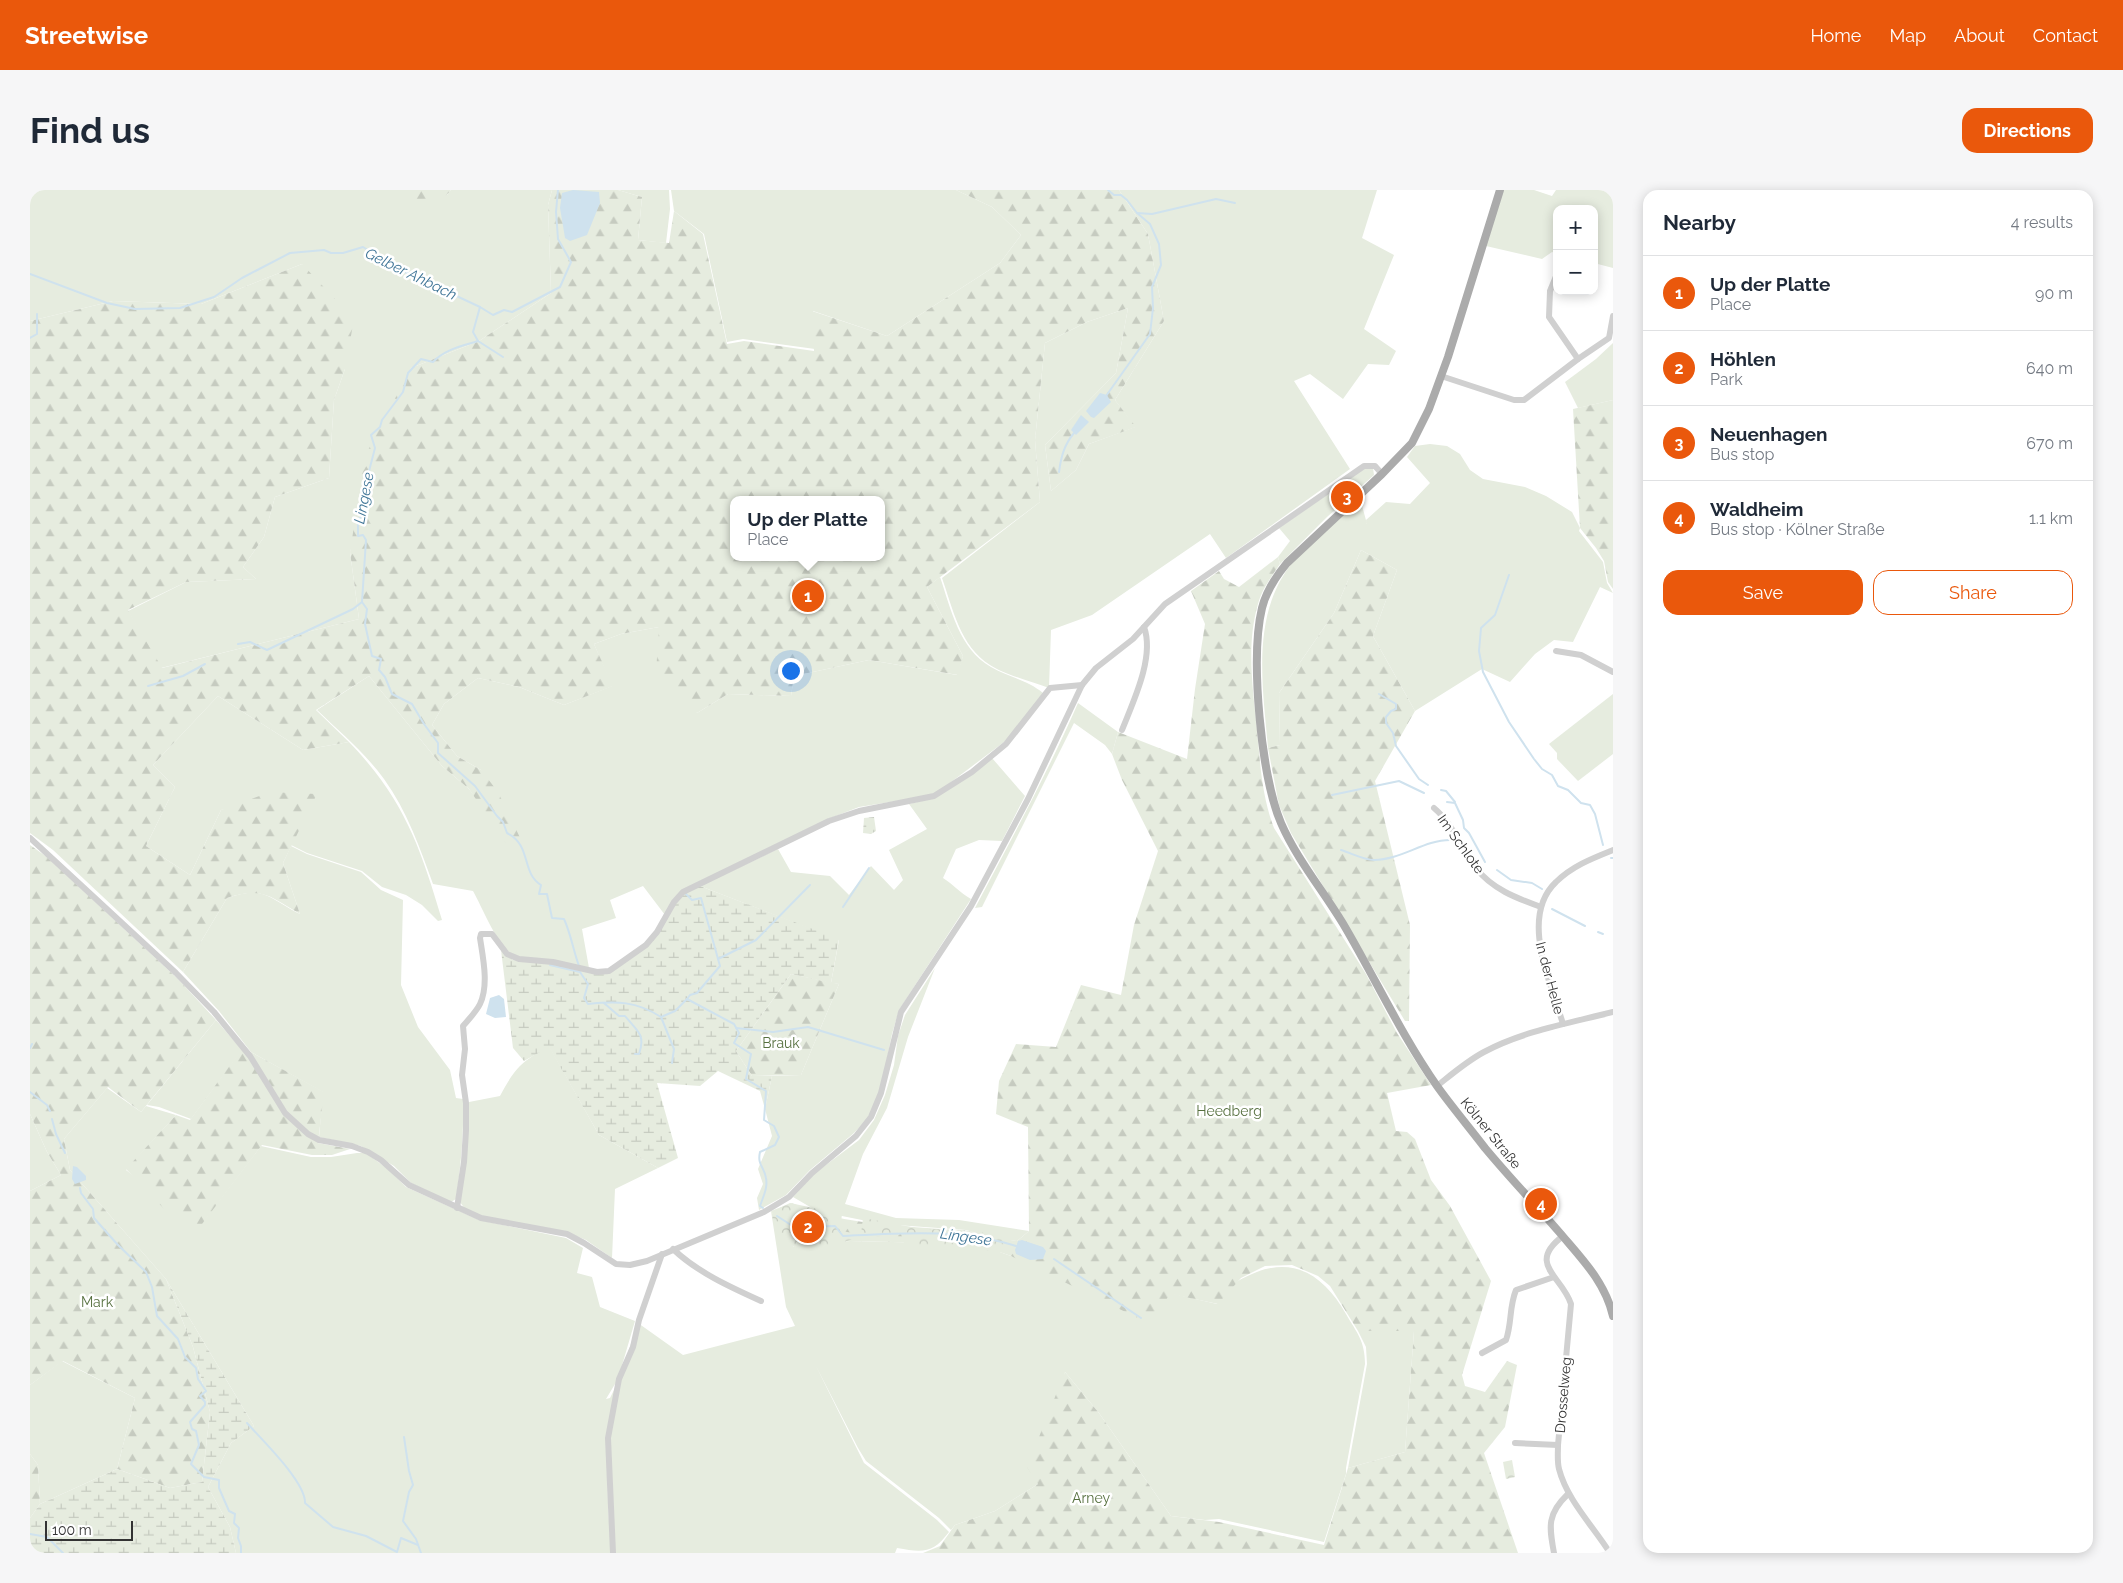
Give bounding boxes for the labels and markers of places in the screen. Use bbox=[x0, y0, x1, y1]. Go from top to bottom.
pin: 3 bbox=[1331, 478, 1363, 516]
pin: 1 bbox=[792, 577, 824, 615]
pin: 4 bbox=[1525, 1185, 1557, 1223]
pin: 2 bbox=[792, 1208, 824, 1246]

